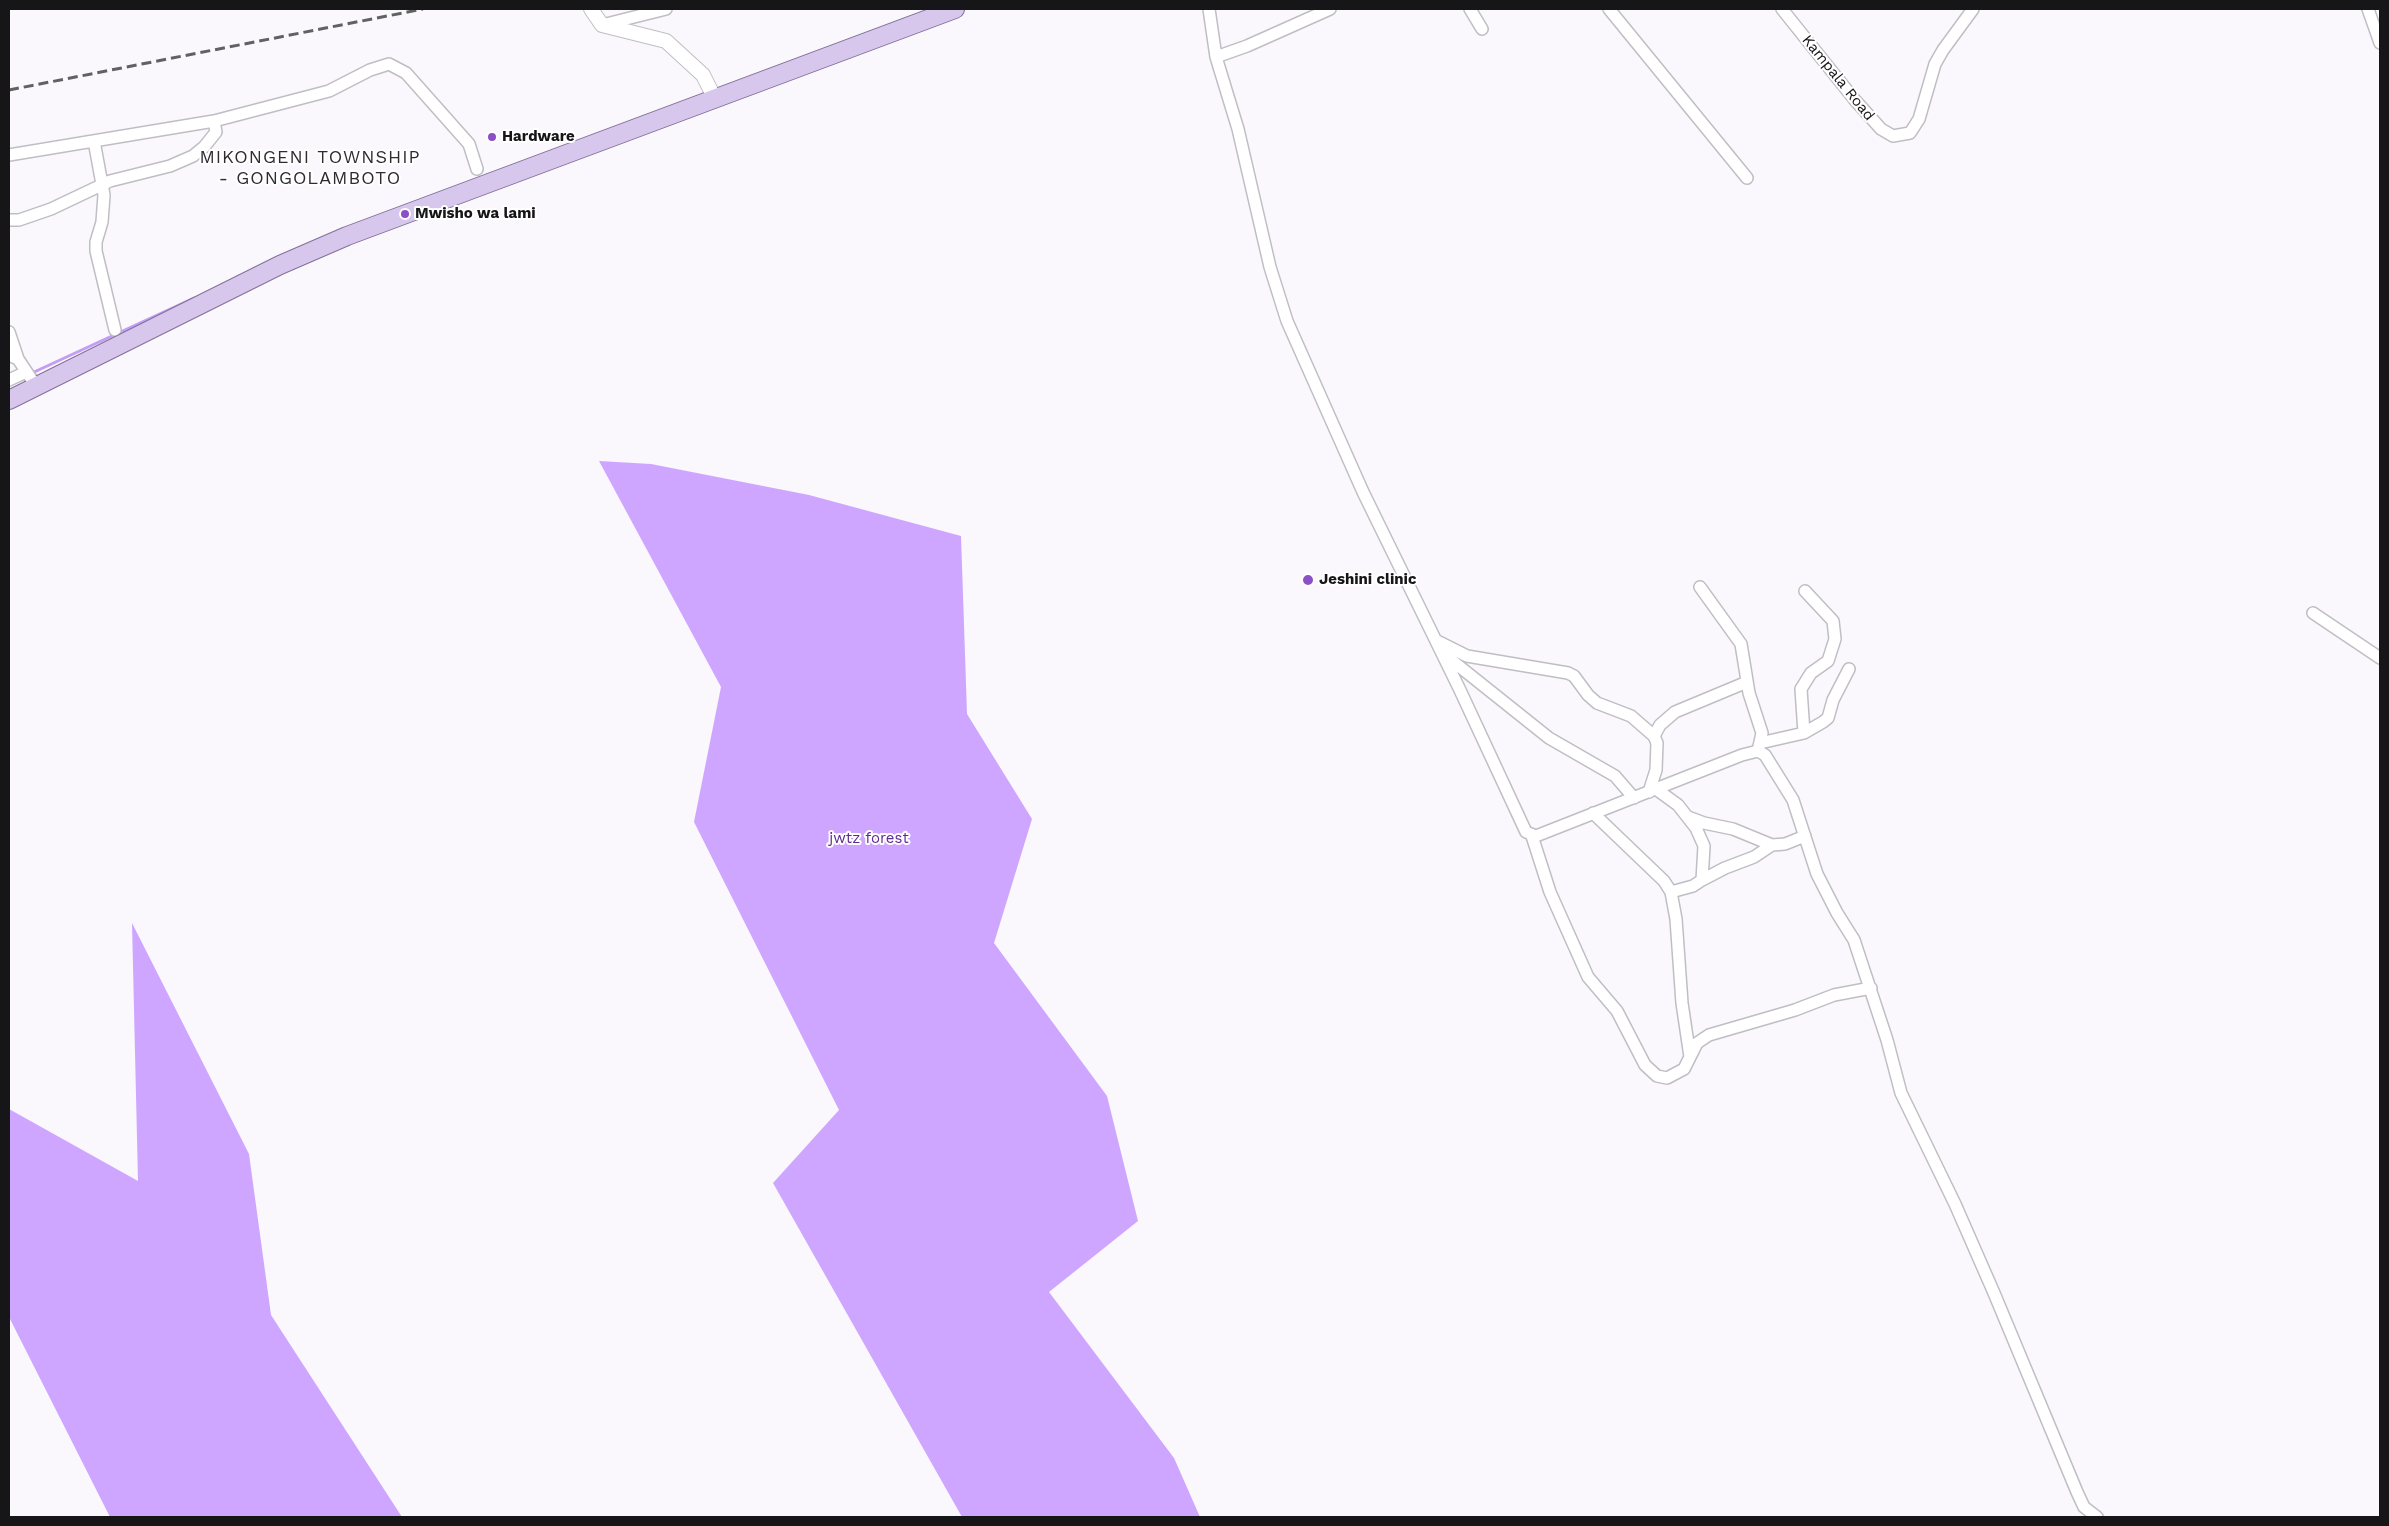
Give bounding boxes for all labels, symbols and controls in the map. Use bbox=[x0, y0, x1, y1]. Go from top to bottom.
street label: Kampala Road bbox=[1798, 31, 1878, 125]
place label: Hardware bbox=[502, 128, 575, 146]
marker: Hardware bbox=[486, 131, 498, 143]
district label: MIKONGENI TOWNSHIP - GONGOLAMBOTO bbox=[197, 147, 423, 190]
place label: Mwisho wa lami bbox=[415, 205, 536, 223]
marker: Mwisho wa lami bbox=[399, 208, 411, 220]
place label: Jeshini clinic bbox=[1319, 571, 1416, 589]
marker: Jeshini clinic bbox=[1301, 573, 1315, 587]
park label: jwtz forest bbox=[829, 830, 909, 848]

